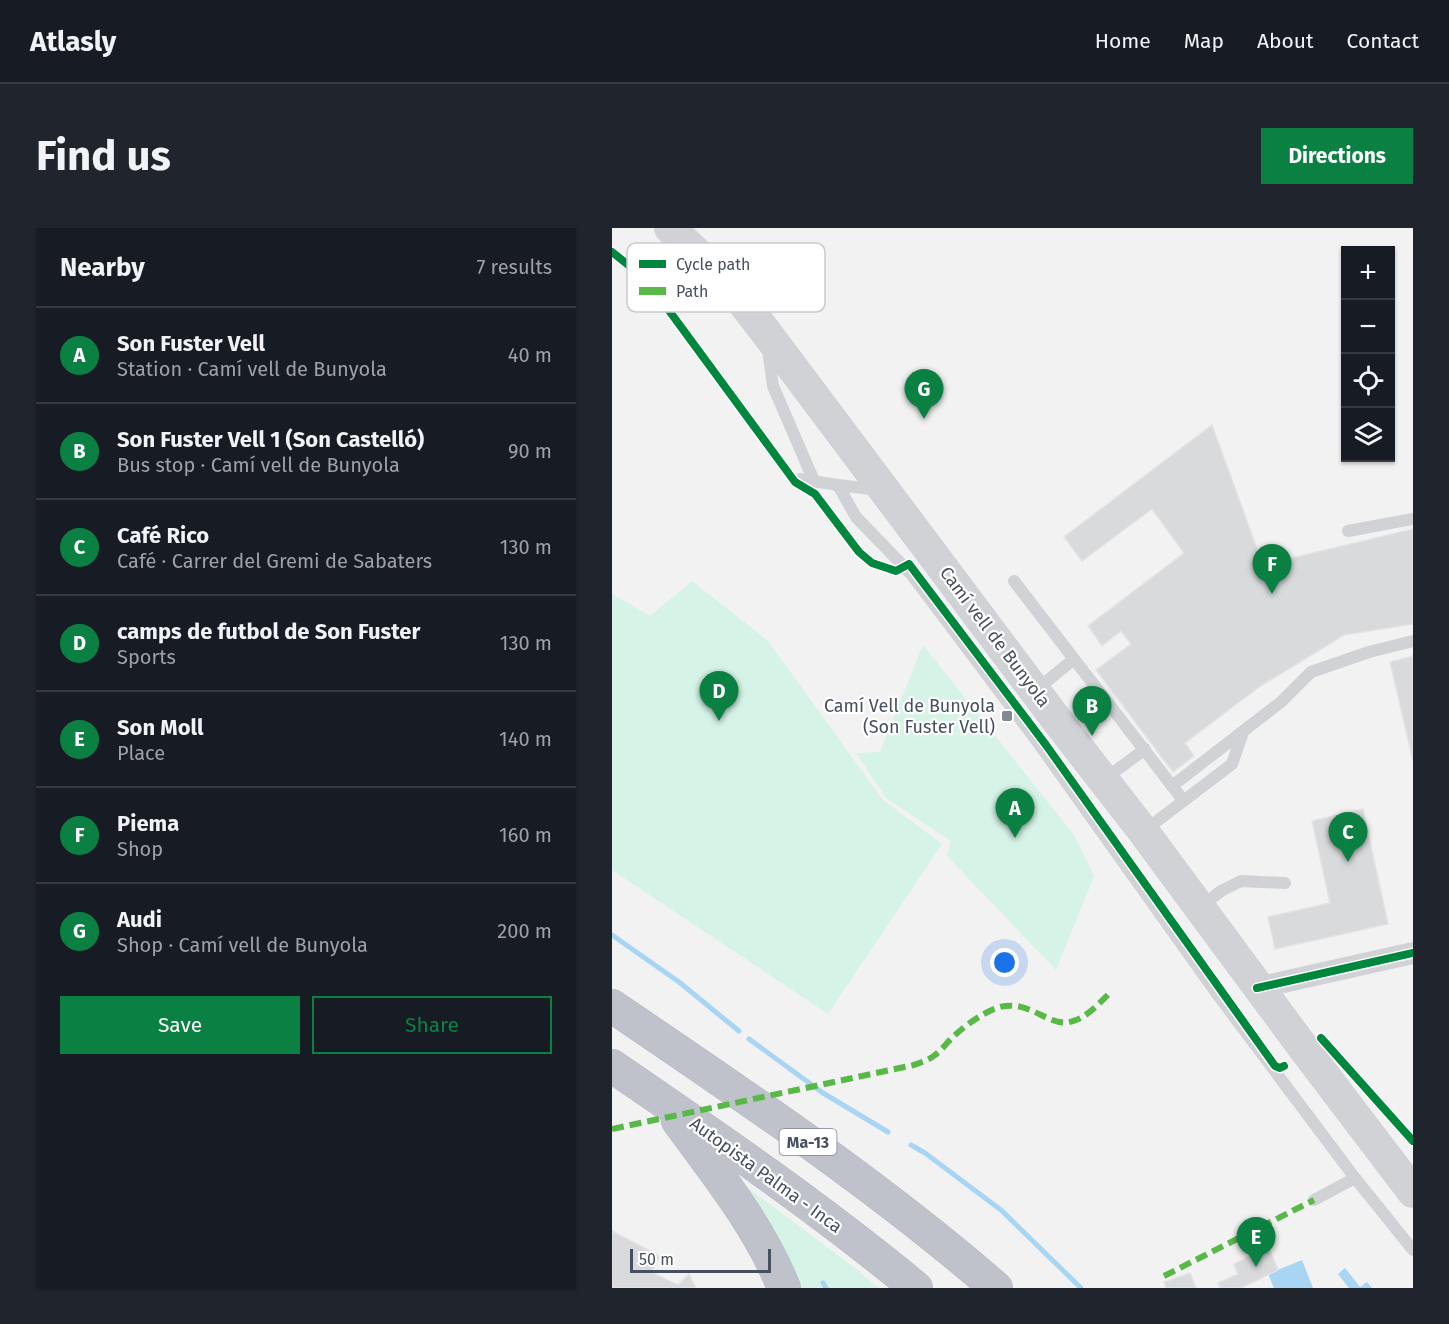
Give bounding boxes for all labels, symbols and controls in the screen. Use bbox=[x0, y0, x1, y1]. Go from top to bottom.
text: Atlasly bbox=[30, 25, 116, 58]
text: Home bbox=[1095, 28, 1151, 54]
text: Map bbox=[1184, 28, 1224, 54]
text: About bbox=[1257, 28, 1314, 54]
text: Contact bbox=[1347, 28, 1419, 54]
button: Directions bbox=[1261, 128, 1413, 184]
text: Find us bbox=[36, 131, 171, 181]
legend bbox=[627, 243, 825, 312]
map controls bbox=[1341, 246, 1395, 462]
button: + bbox=[1341, 246, 1395, 300]
text: Nearby bbox=[60, 252, 145, 283]
text: 7 results bbox=[476, 255, 552, 279]
text: Cycle path bbox=[676, 255, 750, 274]
text: Path bbox=[676, 282, 708, 301]
button: − bbox=[1341, 300, 1395, 354]
text: Son Fuster Vell bbox=[117, 330, 265, 357]
text: A bbox=[74, 343, 85, 367]
text: 40 m bbox=[508, 343, 552, 367]
button: locate bbox=[1341, 354, 1395, 408]
text: Station · Camí vell de Bunyola bbox=[117, 357, 387, 381]
pin: G bbox=[904, 370, 944, 419]
button: layers bbox=[1341, 408, 1395, 462]
text: Son Fuster Vell 1 (Son Castelló) bbox=[117, 426, 424, 453]
text: B bbox=[73, 439, 86, 463]
text: 90 m bbox=[508, 439, 552, 463]
text: Bus stop · Camí vell de Bunyola bbox=[117, 453, 400, 477]
text: Café Rico bbox=[117, 522, 209, 549]
text: C bbox=[74, 535, 85, 559]
text: 130 m bbox=[500, 535, 552, 559]
pin: F bbox=[1252, 544, 1292, 594]
text: Café · Carrer del Gremi de Sabaters bbox=[117, 549, 432, 573]
street label: Camí vell de Bunyola bbox=[935, 562, 1055, 712]
text: camps de futbol de Son Fuster bbox=[117, 618, 420, 645]
text: D bbox=[73, 631, 86, 655]
text: 130 m bbox=[500, 631, 552, 655]
text: Sports bbox=[117, 645, 176, 669]
pin: D bbox=[700, 672, 738, 721]
pin: B bbox=[1072, 686, 1112, 736]
place label: Camí Vell de Bunyola (Son Fuster Vell) bbox=[824, 695, 995, 738]
marker: Camí Vell de Bunyola (Son Fuster Vell) bbox=[1000, 709, 1014, 723]
text: Son Moll bbox=[117, 714, 204, 741]
text: E bbox=[74, 727, 85, 751]
text: 140 m bbox=[499, 727, 552, 751]
text: Place bbox=[117, 741, 165, 765]
pin: A bbox=[996, 788, 1034, 838]
text: Piema bbox=[117, 810, 179, 837]
pin: C bbox=[1328, 812, 1368, 862]
text: F bbox=[75, 823, 84, 847]
text: 160 m bbox=[499, 823, 552, 847]
text: Shop bbox=[117, 837, 163, 861]
text: Audi bbox=[117, 906, 162, 933]
text: G bbox=[73, 919, 86, 943]
text: 200 m bbox=[497, 919, 552, 943]
text: Shop · Camí vell de Bunyola bbox=[117, 933, 368, 957]
your location bbox=[990, 948, 1019, 977]
button: Save bbox=[60, 996, 300, 1054]
button: Share bbox=[312, 996, 552, 1054]
street label: Autopista Palma - Inca bbox=[685, 1112, 847, 1238]
road number: Ma-13 bbox=[780, 1129, 836, 1155]
pin: E bbox=[1236, 1218, 1276, 1267]
scale bar bbox=[630, 1246, 771, 1274]
text: 50 m bbox=[639, 1250, 674, 1269]

